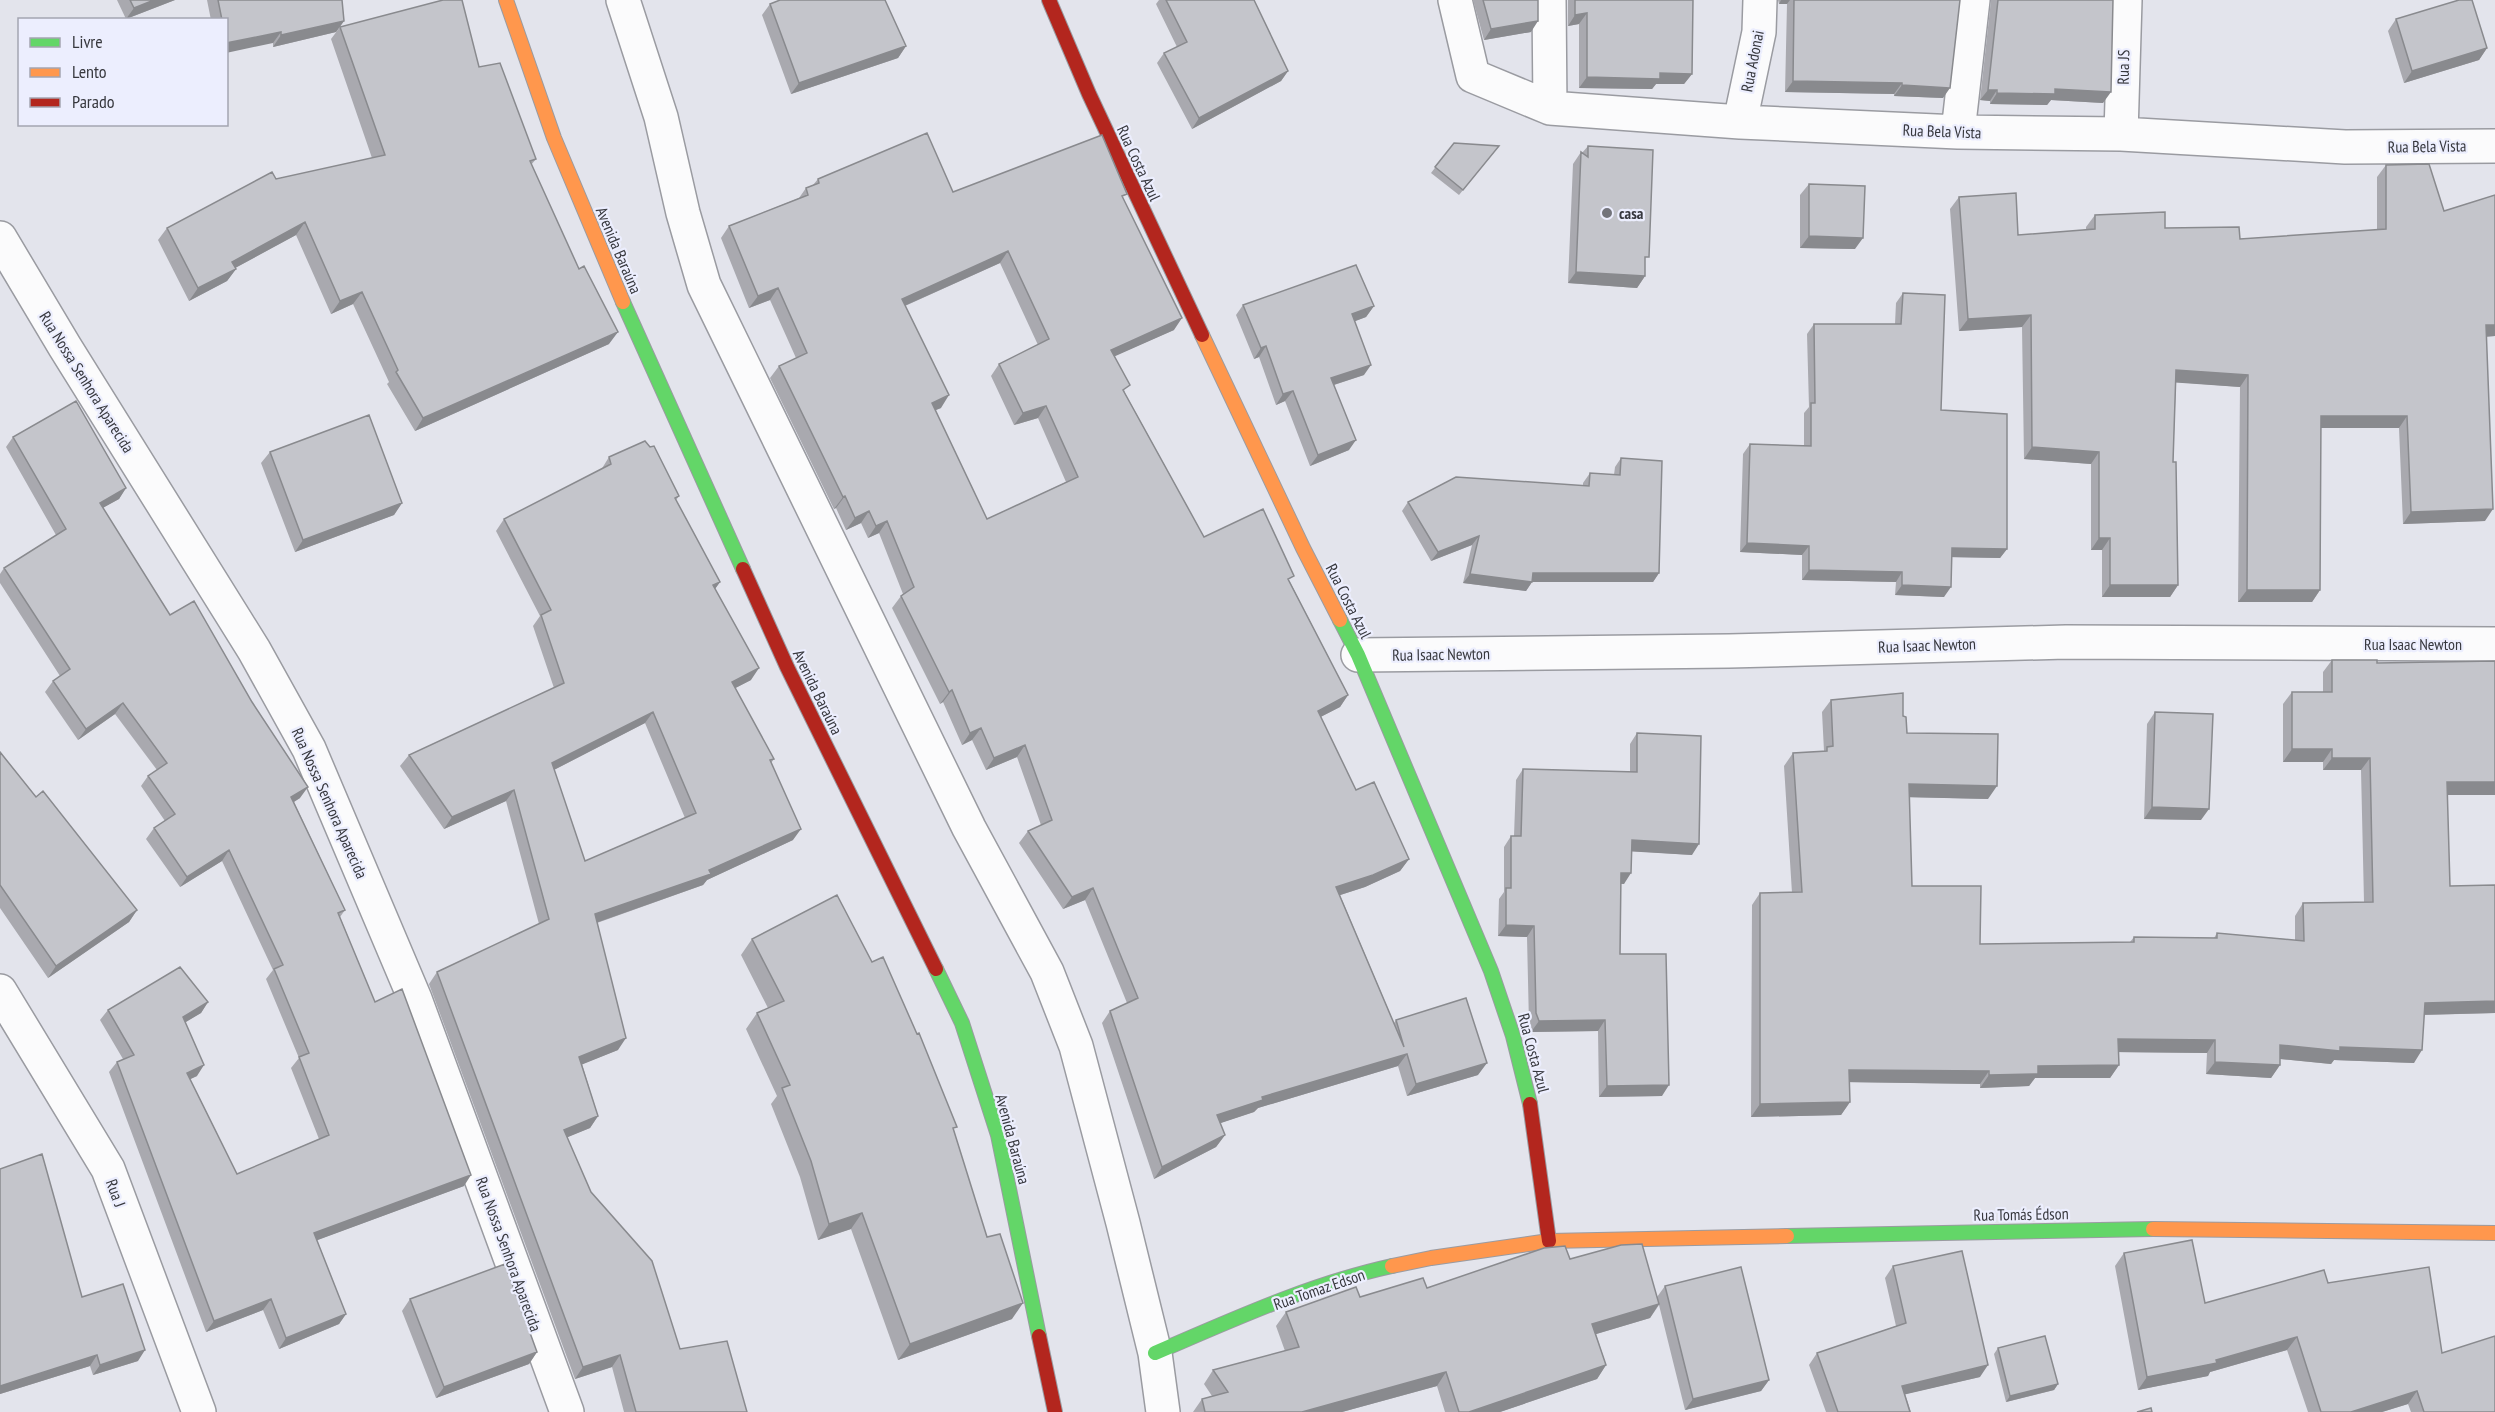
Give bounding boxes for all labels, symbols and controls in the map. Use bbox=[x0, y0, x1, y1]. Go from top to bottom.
legend bbox=[18, 18, 228, 126]
street label: Rua Adonai bbox=[1736, 29, 1768, 93]
text: Livre bbox=[72, 30, 103, 53]
street label: Rua JS bbox=[2113, 49, 2133, 85]
text: Lento bbox=[72, 60, 107, 83]
text: Parado bbox=[72, 90, 115, 113]
street label: Rua Bela Vista bbox=[1902, 120, 1982, 142]
street label: Rua Costa Azul bbox=[1113, 122, 1165, 204]
street label: Rua Bela Vista bbox=[2387, 135, 2467, 157]
place label: casa bbox=[1619, 203, 1644, 223]
street label: Avenida Baraúna bbox=[592, 204, 646, 296]
marker: casa bbox=[1600, 206, 1614, 220]
street label: Rua Nossa Senhora Aparecida bbox=[35, 308, 139, 456]
street label: Rua Costa Azul bbox=[1322, 560, 1376, 642]
street label: Rua Isaac Newton bbox=[1878, 633, 1976, 657]
street label: Rua Isaac Newton bbox=[2364, 634, 2462, 654]
street label: Rua Isaac Newton bbox=[1392, 643, 1490, 665]
street label: Avenida Baraúna bbox=[789, 646, 847, 738]
street label: Rua Nossa Senhora Aparecida bbox=[288, 724, 372, 882]
street label: Rua Costa Azul bbox=[1514, 1011, 1554, 1095]
street label: Avenida Baraúna bbox=[991, 1092, 1035, 1186]
street label: Rua Nossa Senhora Aparecida bbox=[472, 1174, 546, 1334]
street label: Rua J bbox=[102, 1176, 130, 1210]
street label: Rua Tomás Édson bbox=[1973, 1203, 2069, 1225]
street label: Rua Tomaz Edson bbox=[1271, 1264, 1367, 1314]

